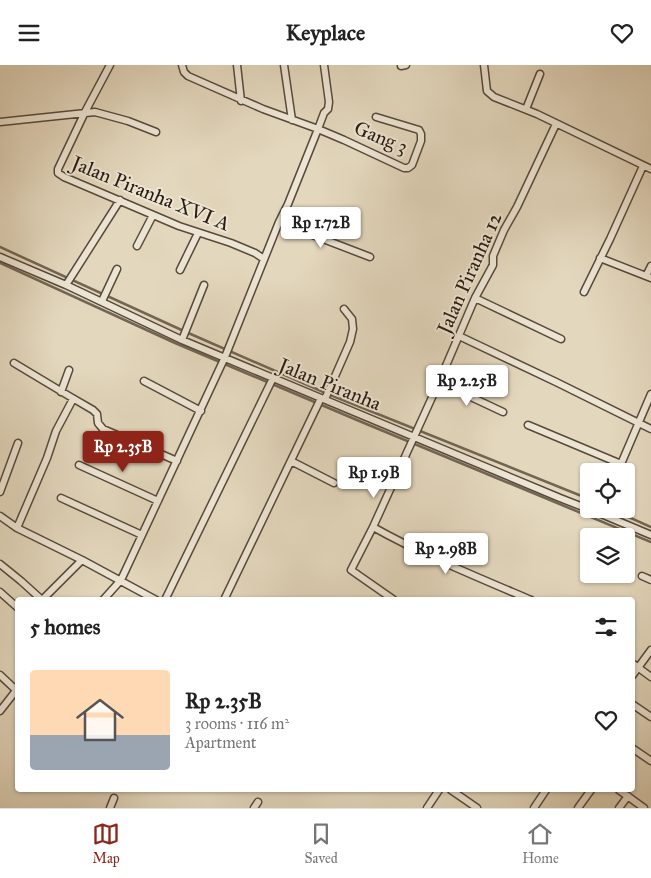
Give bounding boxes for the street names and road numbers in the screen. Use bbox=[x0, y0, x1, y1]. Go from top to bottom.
street label: Gang 3 bbox=[350, 115, 411, 159]
street label: Jalan Piranha XVI A bbox=[66, 150, 234, 237]
street label: Jalan Piranha 12 bbox=[431, 208, 507, 340]
street label: Jalan Piranha bbox=[273, 352, 385, 417]

